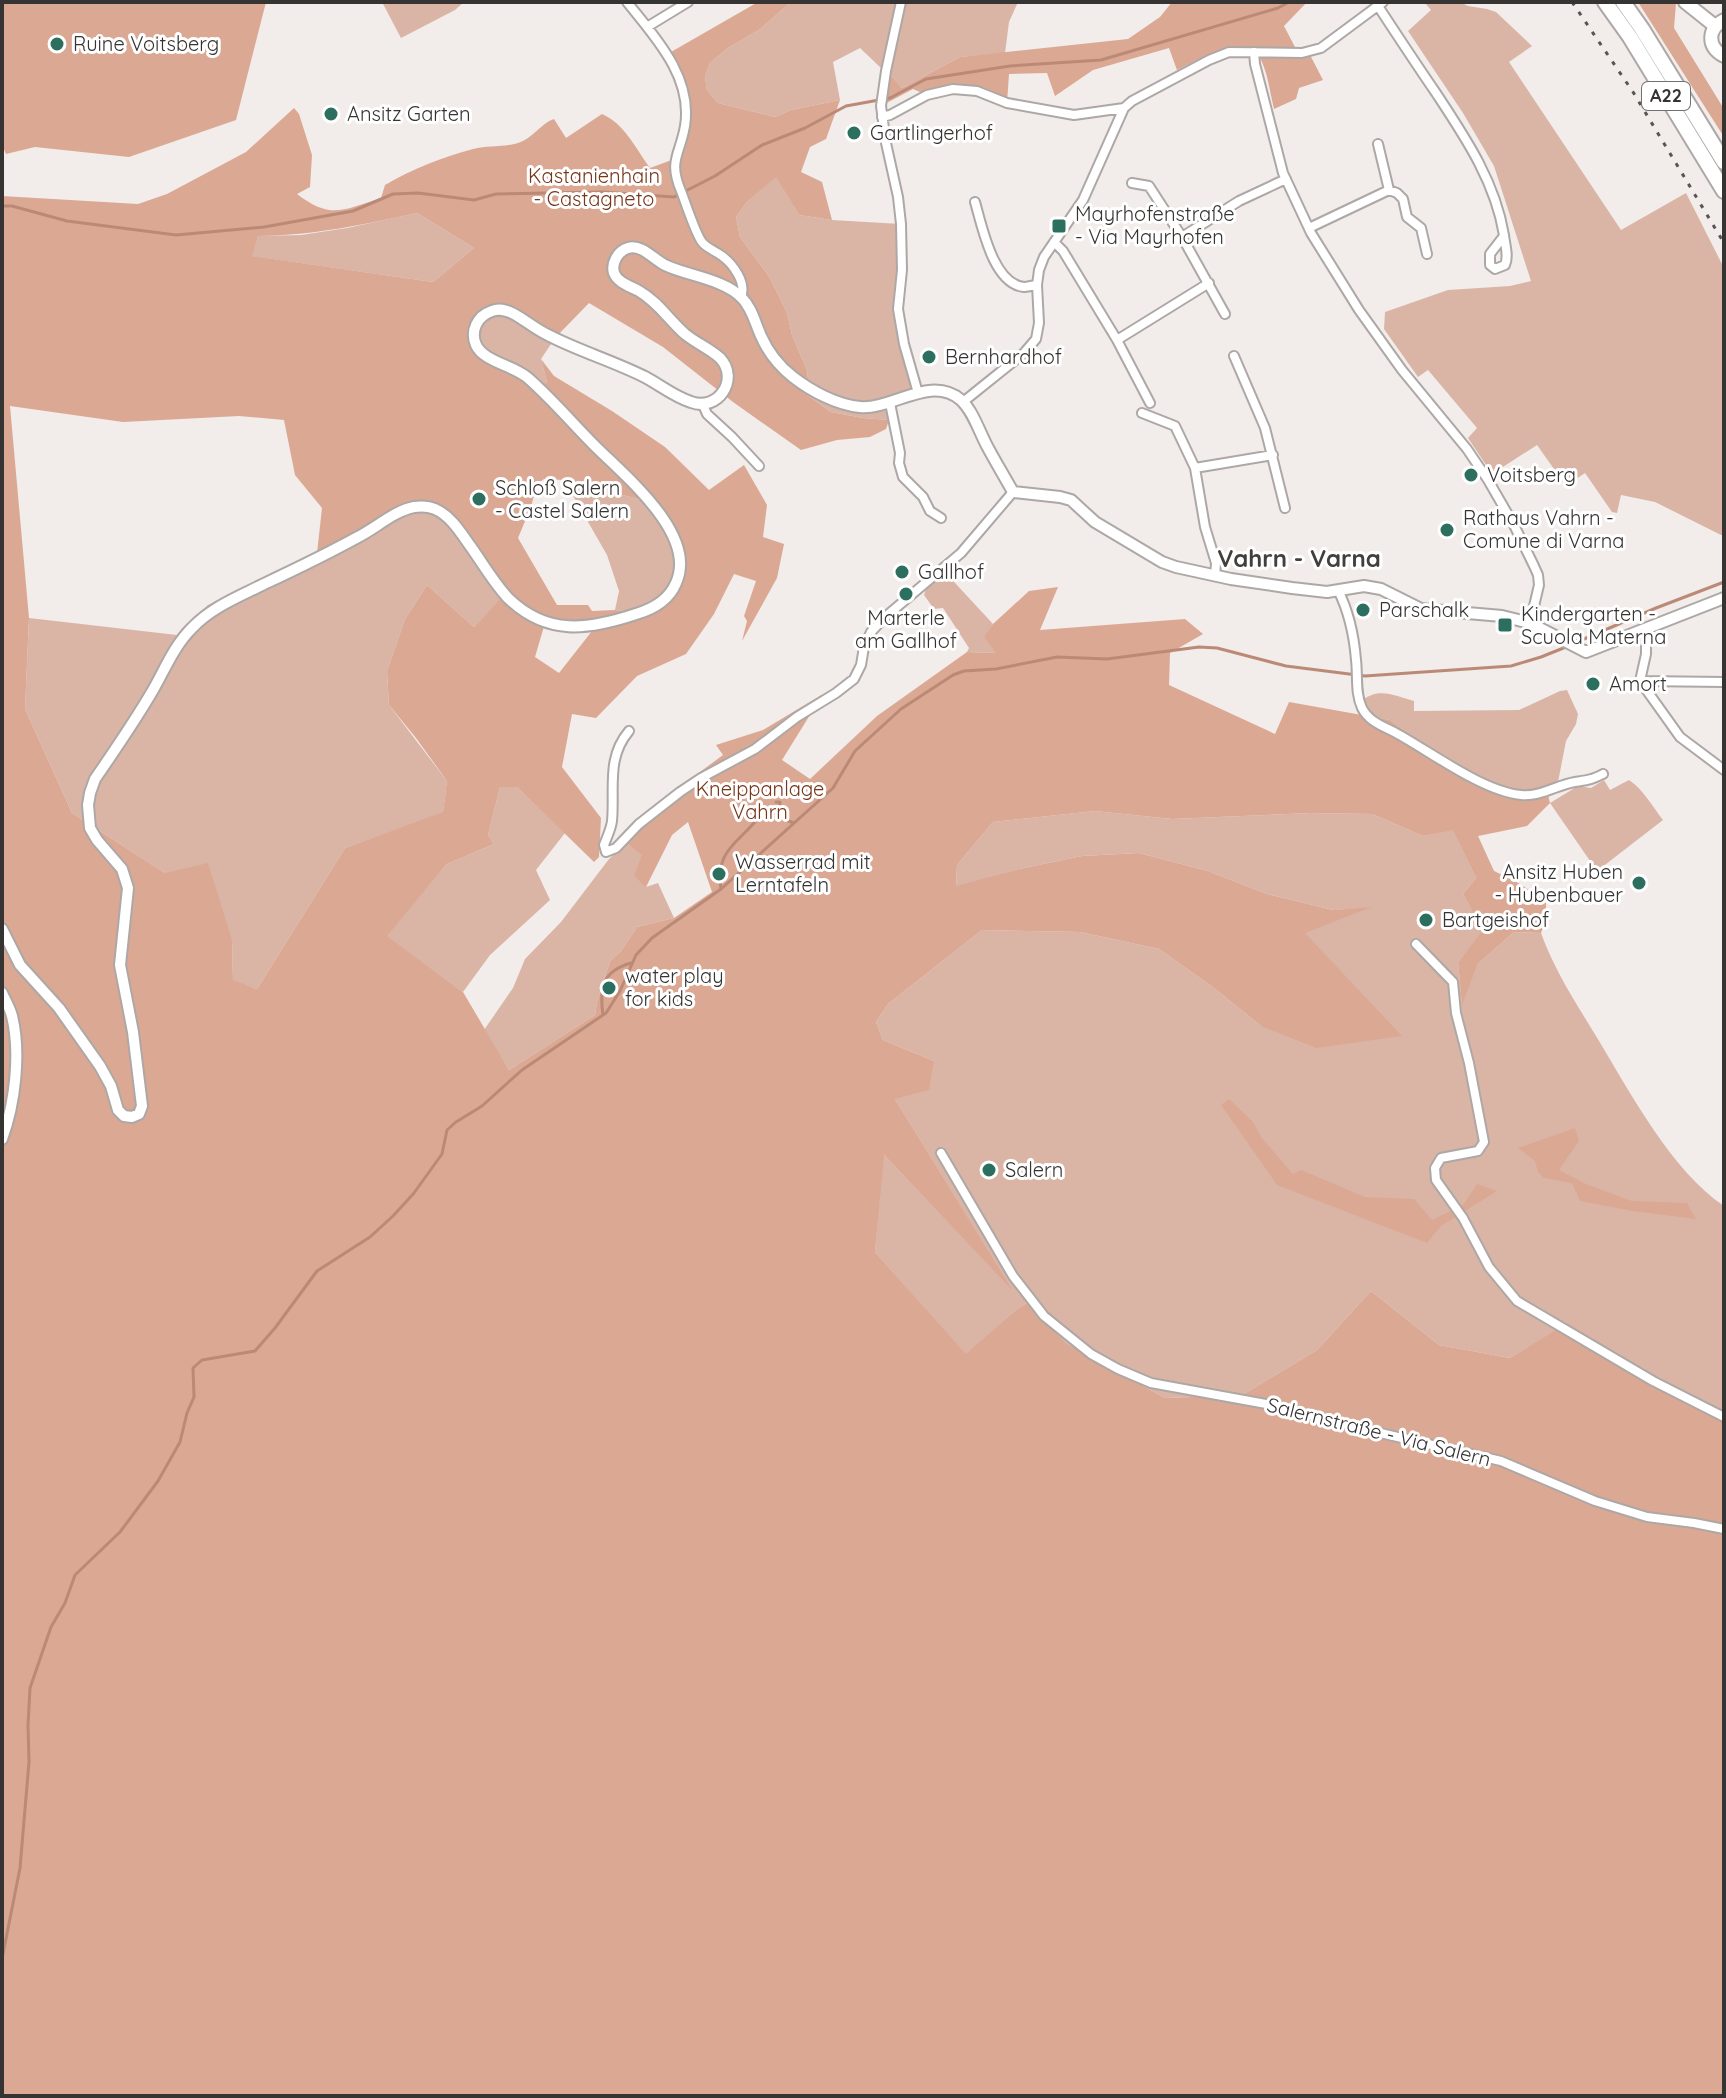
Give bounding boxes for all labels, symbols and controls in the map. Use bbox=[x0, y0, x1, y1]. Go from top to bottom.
place label: Ruine Voitsberg bbox=[73, 31, 219, 56]
marker: Ruine Voitsberg bbox=[48, 35, 66, 53]
road number: A22 bbox=[1642, 82, 1690, 110]
place label: Ansitz Garten bbox=[347, 101, 471, 126]
marker: Ansitz Garten bbox=[322, 105, 340, 123]
place label: Gartlingerhof bbox=[870, 120, 993, 145]
marker: Gartlingerhof bbox=[845, 124, 863, 142]
park label: Kastanienhain - Castagneto bbox=[528, 163, 660, 211]
place label: Mayrhofenstraße - Via Mayrhofen bbox=[1075, 201, 1235, 249]
marker: Mayrhofenstraße - Via Mayrhofen bbox=[1050, 217, 1068, 235]
place label: Bernhardhof bbox=[945, 344, 1062, 369]
marker: Bernhardhof bbox=[920, 348, 938, 366]
place label: Voitsberg bbox=[1487, 462, 1576, 487]
marker: Voitsberg bbox=[1462, 466, 1480, 484]
place label: Schloß Salern - Castel Salern bbox=[495, 475, 629, 523]
marker: Schloß Salern - Castel Salern bbox=[470, 490, 488, 508]
place label: Rathaus Vahrn - Comune di Varna bbox=[1463, 505, 1624, 553]
marker: Rathaus Vahrn - Comune di Varna bbox=[1438, 521, 1456, 539]
district label: Vahrn - Varna bbox=[1217, 543, 1381, 573]
place label: Gallhof bbox=[918, 559, 984, 584]
marker: Gallhof bbox=[893, 563, 911, 581]
marker: Marterle am Gallhof bbox=[897, 585, 915, 603]
place label: Parschalk bbox=[1379, 597, 1469, 622]
marker: Parschalk bbox=[1354, 601, 1372, 619]
place label: Kindergarten - Scuola Materna bbox=[1521, 601, 1666, 649]
place label: Marterle am Gallhof bbox=[855, 605, 957, 653]
marker: Kindergarten - Scuola Materna bbox=[1496, 616, 1514, 634]
place label: Amort bbox=[1609, 671, 1667, 696]
marker: Amort bbox=[1584, 675, 1602, 693]
park label: Kneippanlage Vahrn bbox=[696, 776, 824, 824]
place label: Wasserrad mit Lerntafeln bbox=[735, 849, 871, 897]
place label: Ansitz Huben - Hubenbauer bbox=[1495, 859, 1623, 907]
marker: Wasserrad mit Lerntafeln bbox=[710, 865, 728, 883]
marker: Ansitz Huben - Hubenbauer bbox=[1630, 874, 1648, 892]
place label: Bartgeishof bbox=[1442, 907, 1549, 932]
marker: Bartgeishof bbox=[1417, 911, 1435, 929]
place label: water play for kids bbox=[625, 963, 724, 1011]
marker: water play for kids bbox=[600, 979, 618, 997]
place label: Salern bbox=[1005, 1157, 1063, 1182]
marker: Salern bbox=[980, 1161, 998, 1179]
street label: Salernstraße - Via Salern bbox=[1265, 1392, 1494, 1471]

